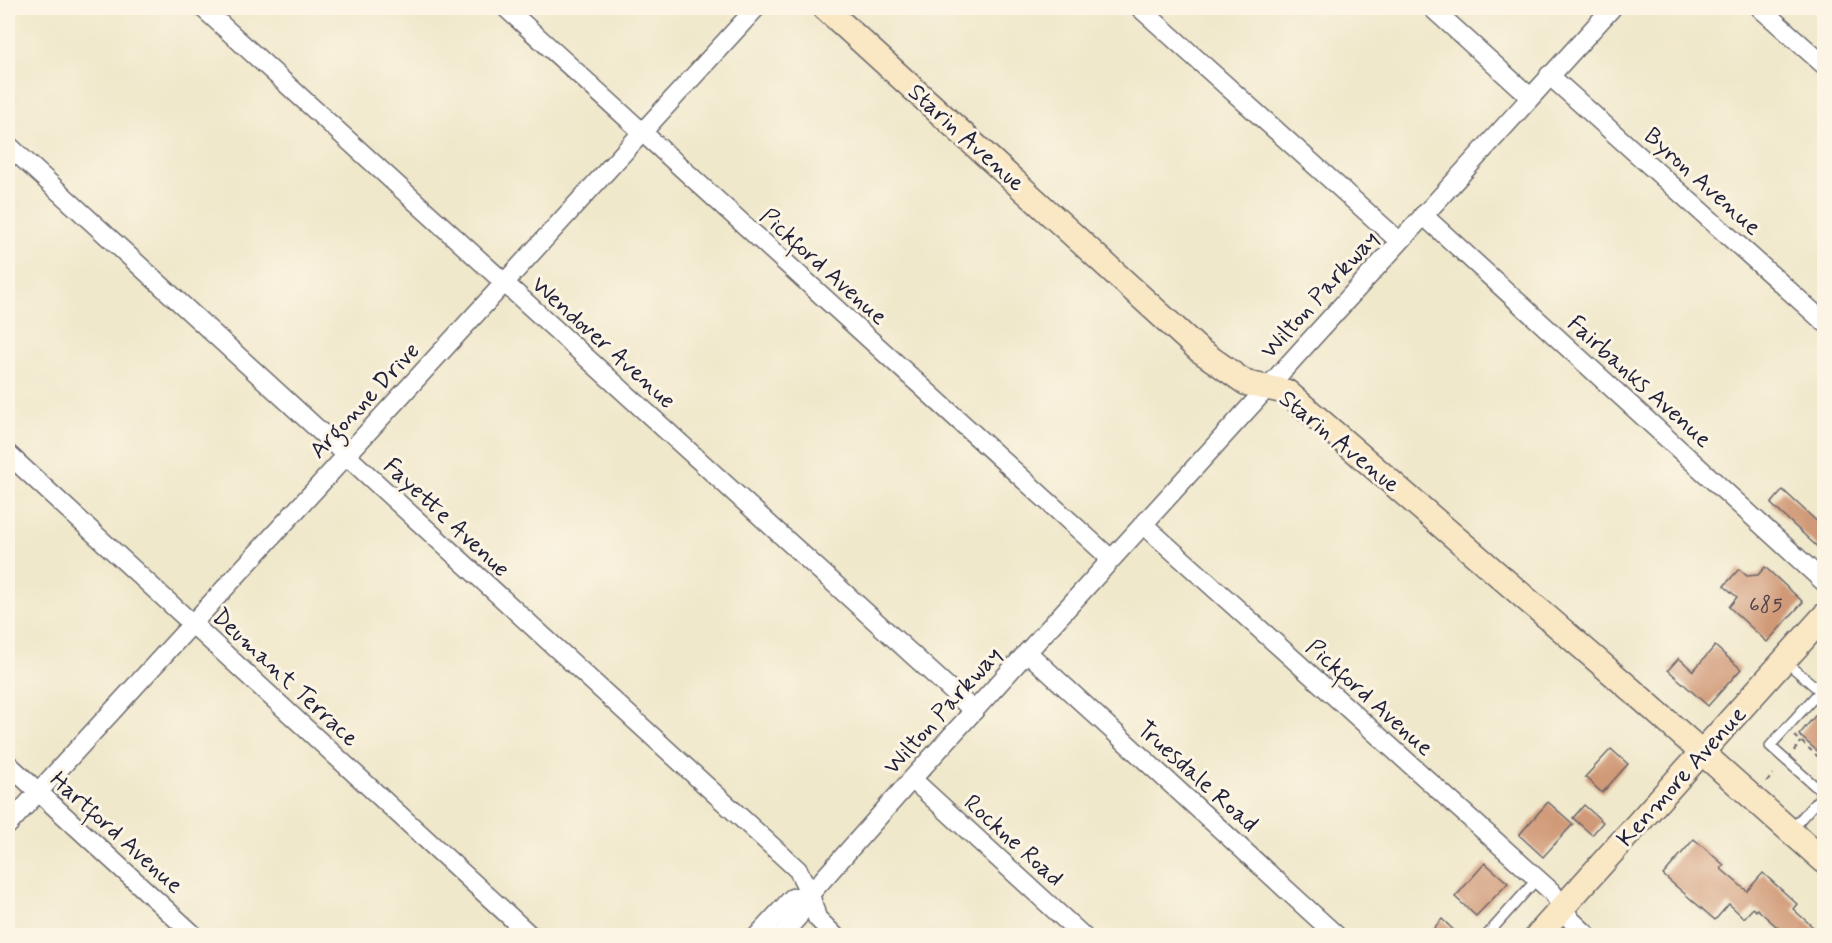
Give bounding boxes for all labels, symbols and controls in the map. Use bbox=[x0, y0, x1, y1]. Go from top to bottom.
street label: Starin Avenue bbox=[901, 77, 1031, 199]
street label: Byron Avenue bbox=[1637, 121, 1767, 243]
street label: Pickford Avenue bbox=[751, 202, 894, 334]
street label: Wilton Parkway bbox=[1254, 224, 1386, 366]
street label: Wendover Avenue bbox=[524, 270, 682, 416]
street label: Fairbanks Avenue bbox=[1560, 309, 1718, 455]
street label: Argonne Drive bbox=[303, 336, 429, 468]
street label: Starin Avenue bbox=[1272, 384, 1406, 501]
street label: Fayette Avenue bbox=[376, 451, 516, 585]
house number: 685 bbox=[1749, 591, 1783, 619]
street label: Deumant Terrace bbox=[205, 602, 365, 754]
street label: Pickford Avenue bbox=[1297, 633, 1440, 765]
street label: Wilton Parkway bbox=[877, 640, 1009, 782]
street label: Kenmore Avenue bbox=[1610, 700, 1754, 854]
street label: Truesdale Road bbox=[1130, 714, 1264, 840]
street label: Hartford Avenue bbox=[42, 765, 189, 903]
street label: Rockne Road bbox=[956, 788, 1070, 894]

